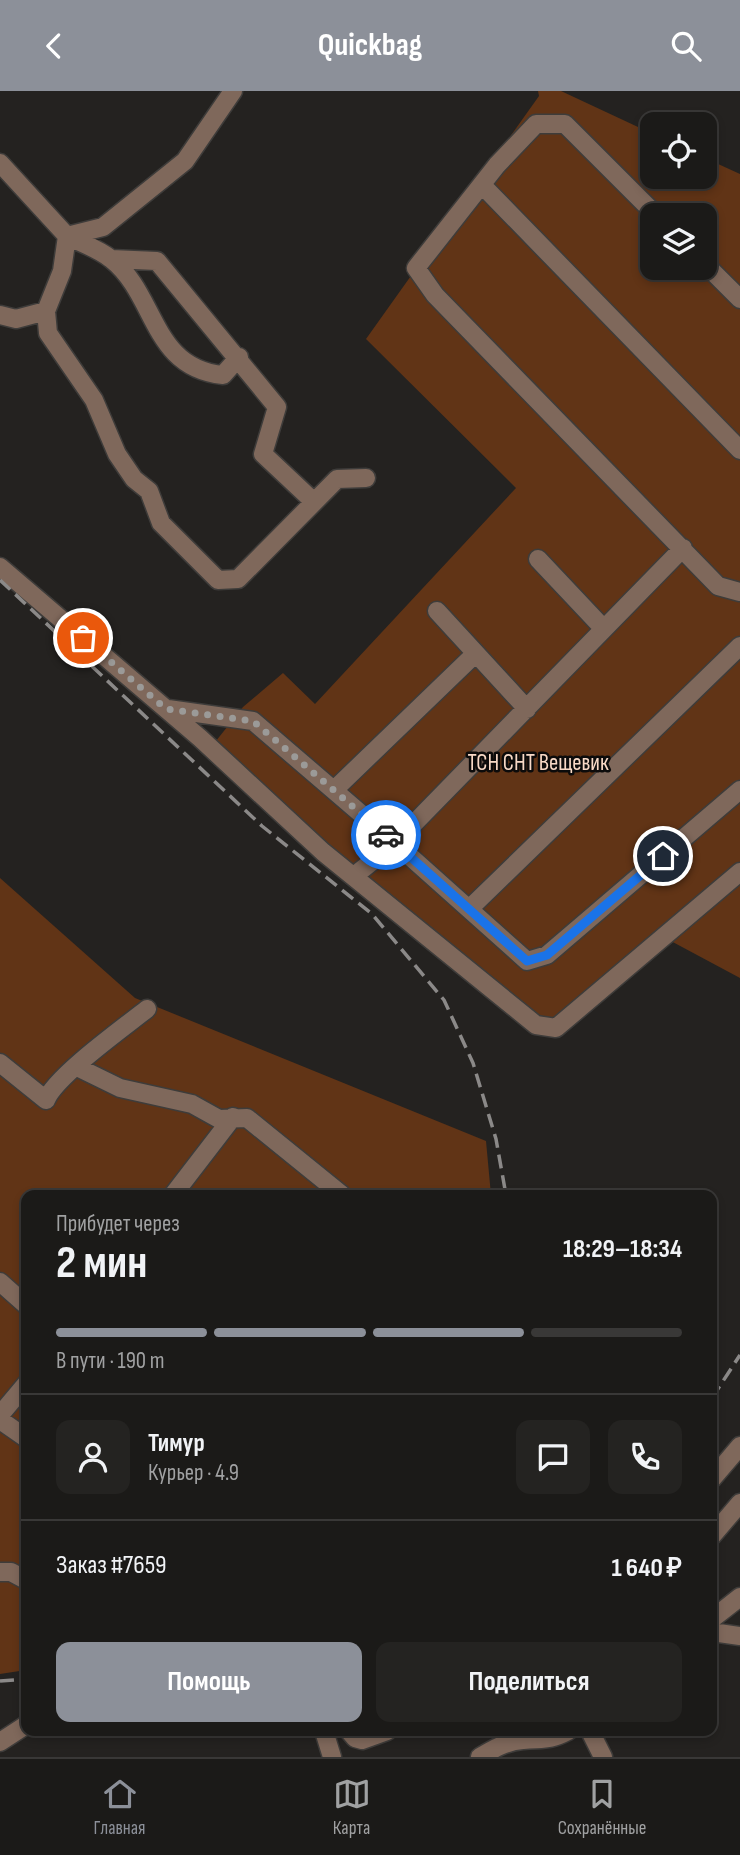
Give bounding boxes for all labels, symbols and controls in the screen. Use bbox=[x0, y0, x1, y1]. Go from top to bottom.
text: Quickbag bbox=[318, 26, 422, 65]
icon: back bbox=[35, 27, 73, 65]
icon: search bbox=[667, 27, 705, 65]
map controls bbox=[640, 112, 717, 280]
button: locate bbox=[640, 112, 717, 189]
button: layers bbox=[640, 203, 717, 280]
pin bbox=[53, 608, 113, 668]
icon: bag bbox=[64, 619, 102, 657]
park label: ТСН СНТ Вещевик bbox=[467, 749, 609, 777]
courier bbox=[351, 800, 421, 870]
icon: car bbox=[367, 816, 405, 854]
pin bbox=[633, 826, 693, 886]
icon: home bbox=[644, 837, 682, 875]
text: Прибудет через bbox=[56, 1210, 180, 1238]
text: 18:29–18:34 bbox=[563, 1234, 682, 1265]
text: 2 мин bbox=[56, 1236, 147, 1291]
text: В пути · 190 m bbox=[56, 1347, 165, 1375]
button: person bbox=[56, 1420, 130, 1494]
button: chat bbox=[516, 1420, 590, 1494]
button: phone bbox=[608, 1420, 682, 1494]
text: Тимур bbox=[148, 1428, 205, 1459]
text: Курьер · 4.9 bbox=[148, 1459, 239, 1487]
text: Заказ #7659 bbox=[56, 1550, 167, 1581]
text: 1 640 ₽ bbox=[612, 1553, 682, 1584]
button: Помощь bbox=[56, 1642, 362, 1722]
button: Поделиться bbox=[376, 1642, 682, 1722]
tab: Главная bbox=[94, 1775, 145, 1840]
tab: Карта bbox=[333, 1775, 371, 1840]
tab: Сохранённые bbox=[558, 1775, 646, 1840]

